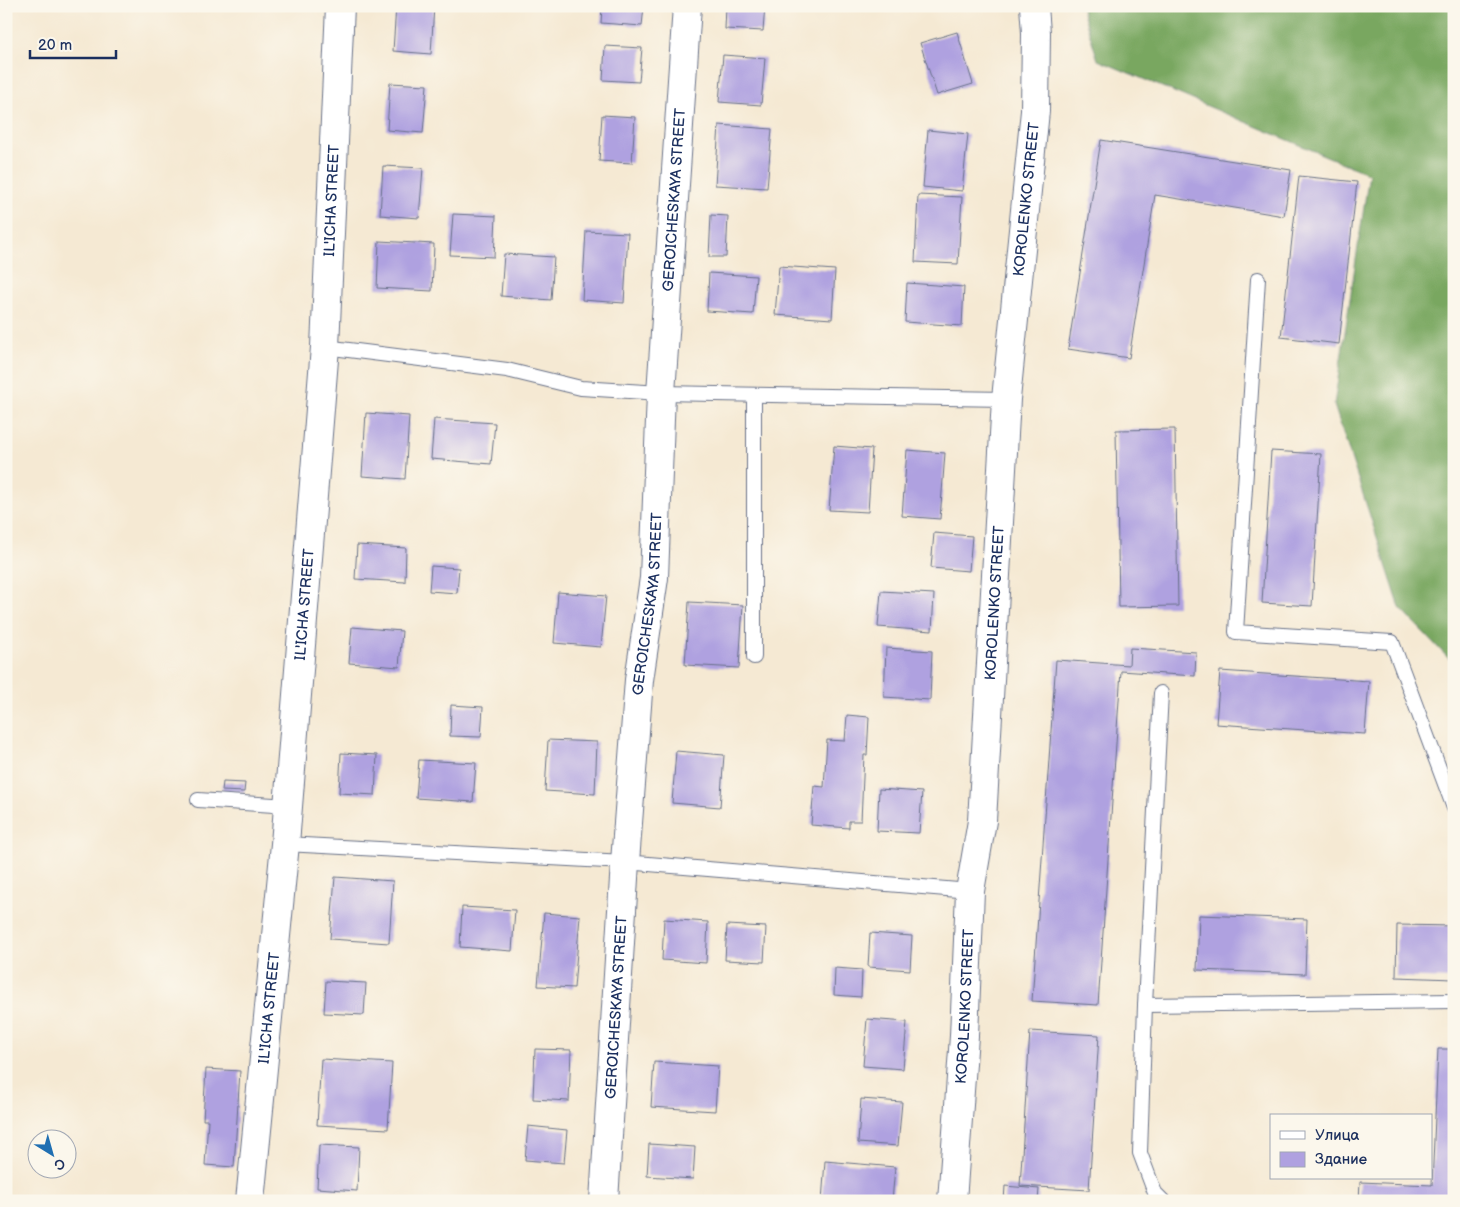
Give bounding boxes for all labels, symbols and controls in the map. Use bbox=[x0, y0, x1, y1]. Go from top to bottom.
scale bar bbox=[30, 28, 116, 60]
text: 20 m bbox=[38, 36, 72, 55]
street label: GEROICHESKAYA STREET bbox=[659, 108, 690, 292]
street label: KOROLENKO STREET bbox=[1009, 121, 1044, 277]
street label: IL'ICHA STREET bbox=[320, 144, 344, 257]
street label: GEROICHESKAYA STREET bbox=[629, 512, 666, 696]
street label: KOROLENKO STREET bbox=[981, 525, 1009, 681]
street label: IL'ICHA STREET bbox=[291, 548, 319, 661]
street label: GEROICHESKAYA STREET bbox=[601, 915, 632, 1100]
street label: KOROLENKO STREET bbox=[952, 929, 978, 1084]
street label: IL'ICHA STREET bbox=[255, 951, 284, 1065]
legend bbox=[1270, 1114, 1432, 1180]
text: Улица bbox=[1315, 1126, 1360, 1145]
north arrow bbox=[28, 1130, 78, 1180]
text: Здание bbox=[1315, 1150, 1367, 1169]
text: С bbox=[50, 1154, 69, 1174]

